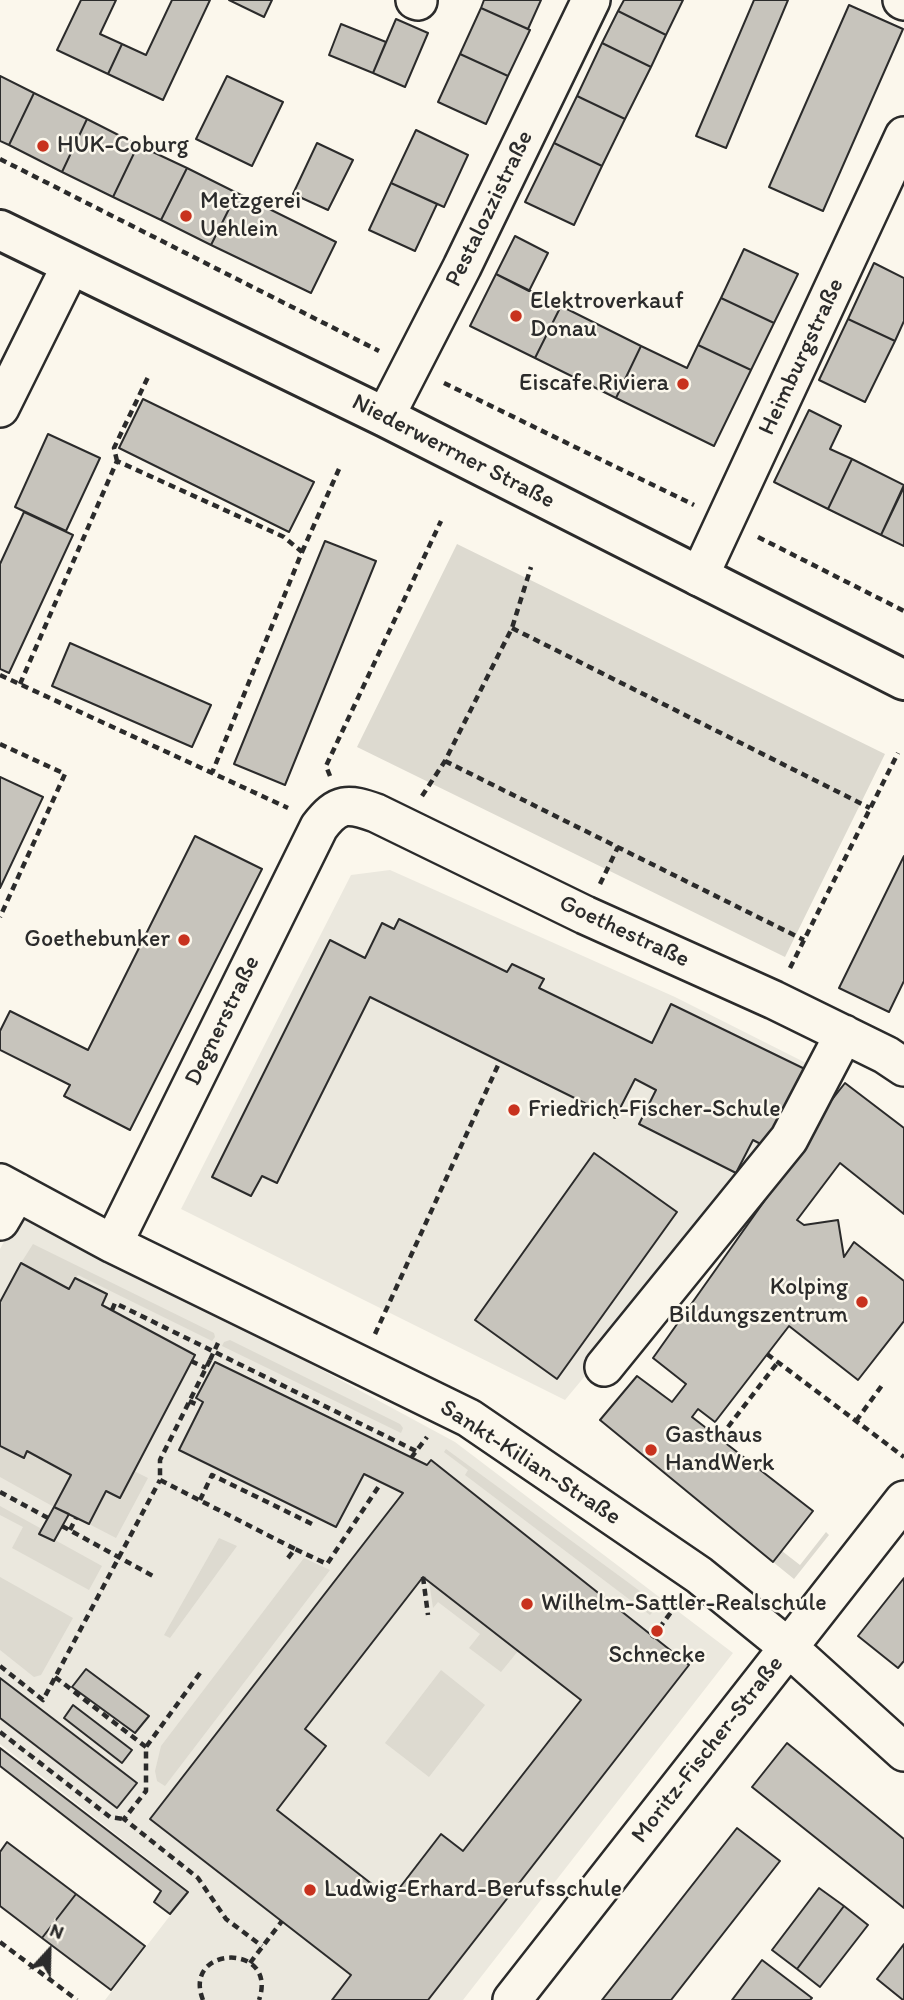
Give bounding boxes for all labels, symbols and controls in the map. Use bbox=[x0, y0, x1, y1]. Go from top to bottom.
street label: Pestalozzistraße bbox=[440, 126, 540, 292]
place label: HUK-Coburg bbox=[57, 132, 189, 160]
marker: HUK-Coburg bbox=[35, 138, 51, 154]
place label: Metzgerei Uehlein bbox=[200, 188, 301, 244]
marker: Metzgerei Uehlein bbox=[178, 208, 194, 224]
street label: Heimburgstraße bbox=[753, 274, 851, 440]
place label: Elektroverkauf Donau bbox=[530, 288, 684, 344]
marker: Elektroverkauf Donau bbox=[508, 308, 524, 324]
place label: Eiscafe Riviera bbox=[519, 370, 669, 398]
marker: Eiscafe Riviera bbox=[675, 376, 691, 392]
street label: Niederwerrner Straße bbox=[347, 388, 559, 516]
street label: Goethestraße bbox=[554, 889, 694, 975]
place label: Goethebunker bbox=[24, 926, 170, 954]
marker: Goethebunker bbox=[176, 932, 192, 948]
street label: Degnerstraße bbox=[179, 951, 267, 1091]
place label: Friedrich-Fischer-Schule bbox=[528, 1096, 781, 1124]
marker: Friedrich-Fischer-Schule bbox=[506, 1102, 522, 1118]
place label: Kolping Bildungszentrum bbox=[669, 1274, 848, 1330]
marker: Kolping Bildungszentrum bbox=[854, 1294, 870, 1310]
street label: Sankt-Kilian-Straße bbox=[434, 1394, 626, 1532]
place label: Gasthaus HandWerk bbox=[665, 1422, 774, 1478]
marker: Gasthaus HandWerk bbox=[643, 1442, 659, 1458]
place label: Wilhelm-Sattler-Realschule bbox=[541, 1590, 827, 1618]
marker: Wilhelm-Sattler-Realschule bbox=[519, 1596, 535, 1612]
marker: Schnecke bbox=[649, 1623, 665, 1639]
place label: Schnecke bbox=[609, 1642, 705, 1670]
street label: Moritz-Fischer-Straße bbox=[626, 1651, 790, 1849]
place label: Ludwig-Erhard-Berufsschule bbox=[324, 1876, 622, 1904]
marker: Ludwig-Erhard-Berufsschule bbox=[302, 1882, 318, 1898]
north arrow bbox=[14, 1916, 84, 1986]
text: N bbox=[47, 1918, 67, 1944]

